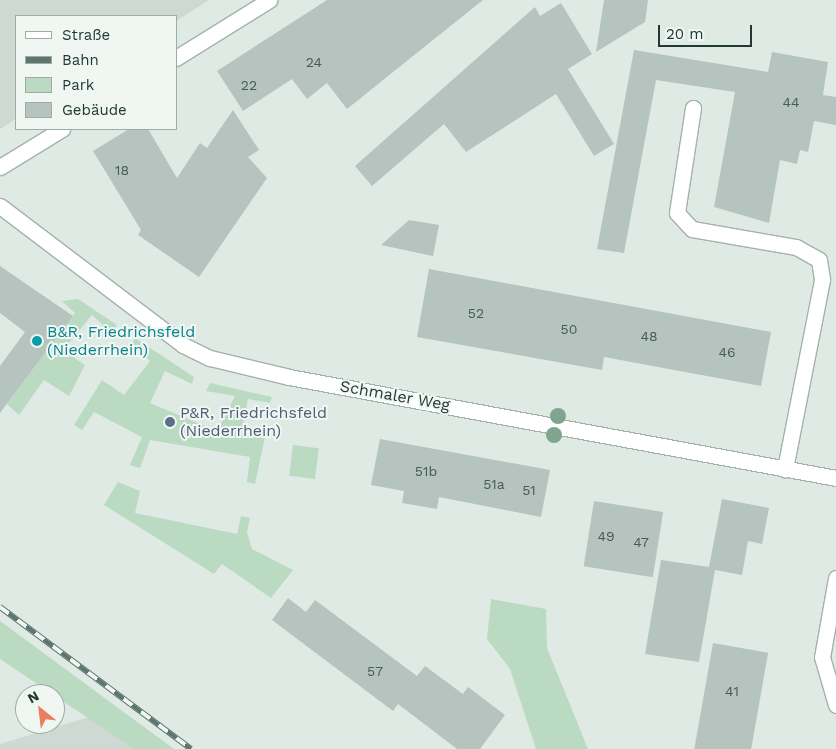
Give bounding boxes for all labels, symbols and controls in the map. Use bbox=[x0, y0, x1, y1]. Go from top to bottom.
legend bbox=[15, 15, 178, 130]
scale bar bbox=[661, 15, 755, 47]
text: 20 m bbox=[666, 25, 704, 43]
text: Straße bbox=[62, 26, 110, 44]
text: Bahn bbox=[62, 51, 99, 69]
house number: 24 bbox=[306, 54, 322, 70]
text: Park bbox=[62, 76, 94, 94]
house number: 22 bbox=[241, 77, 257, 93]
house number: 44 bbox=[782, 94, 800, 110]
text: Gebäude bbox=[62, 101, 127, 119]
house number: 18 bbox=[115, 162, 129, 178]
house number: 52 bbox=[468, 305, 484, 321]
house number: 50 bbox=[561, 321, 577, 337]
place label: B&R, Friedrichsfeld (Niederrhein) bbox=[47, 322, 195, 360]
house number: 48 bbox=[640, 328, 658, 344]
marker: B&R, Friedrichsfeld (Niederrhein) bbox=[31, 335, 43, 347]
house number: 46 bbox=[718, 344, 736, 360]
street label: Schmaler Weg bbox=[338, 377, 452, 415]
place label: P&R, Friedrichsfeld (Niederrhein) bbox=[180, 403, 327, 441]
marker: P&R, Friedrichsfeld (Niederrhein) bbox=[164, 416, 176, 428]
house number: 51b bbox=[415, 463, 437, 479]
house number: 51a bbox=[483, 476, 505, 492]
house number: 51 bbox=[522, 482, 536, 498]
house number: 49 bbox=[597, 528, 615, 544]
house number: 47 bbox=[633, 534, 649, 550]
house number: 57 bbox=[367, 663, 383, 679]
house number: 41 bbox=[725, 683, 739, 699]
north arrow bbox=[15, 684, 65, 734]
text: N bbox=[25, 687, 42, 706]

